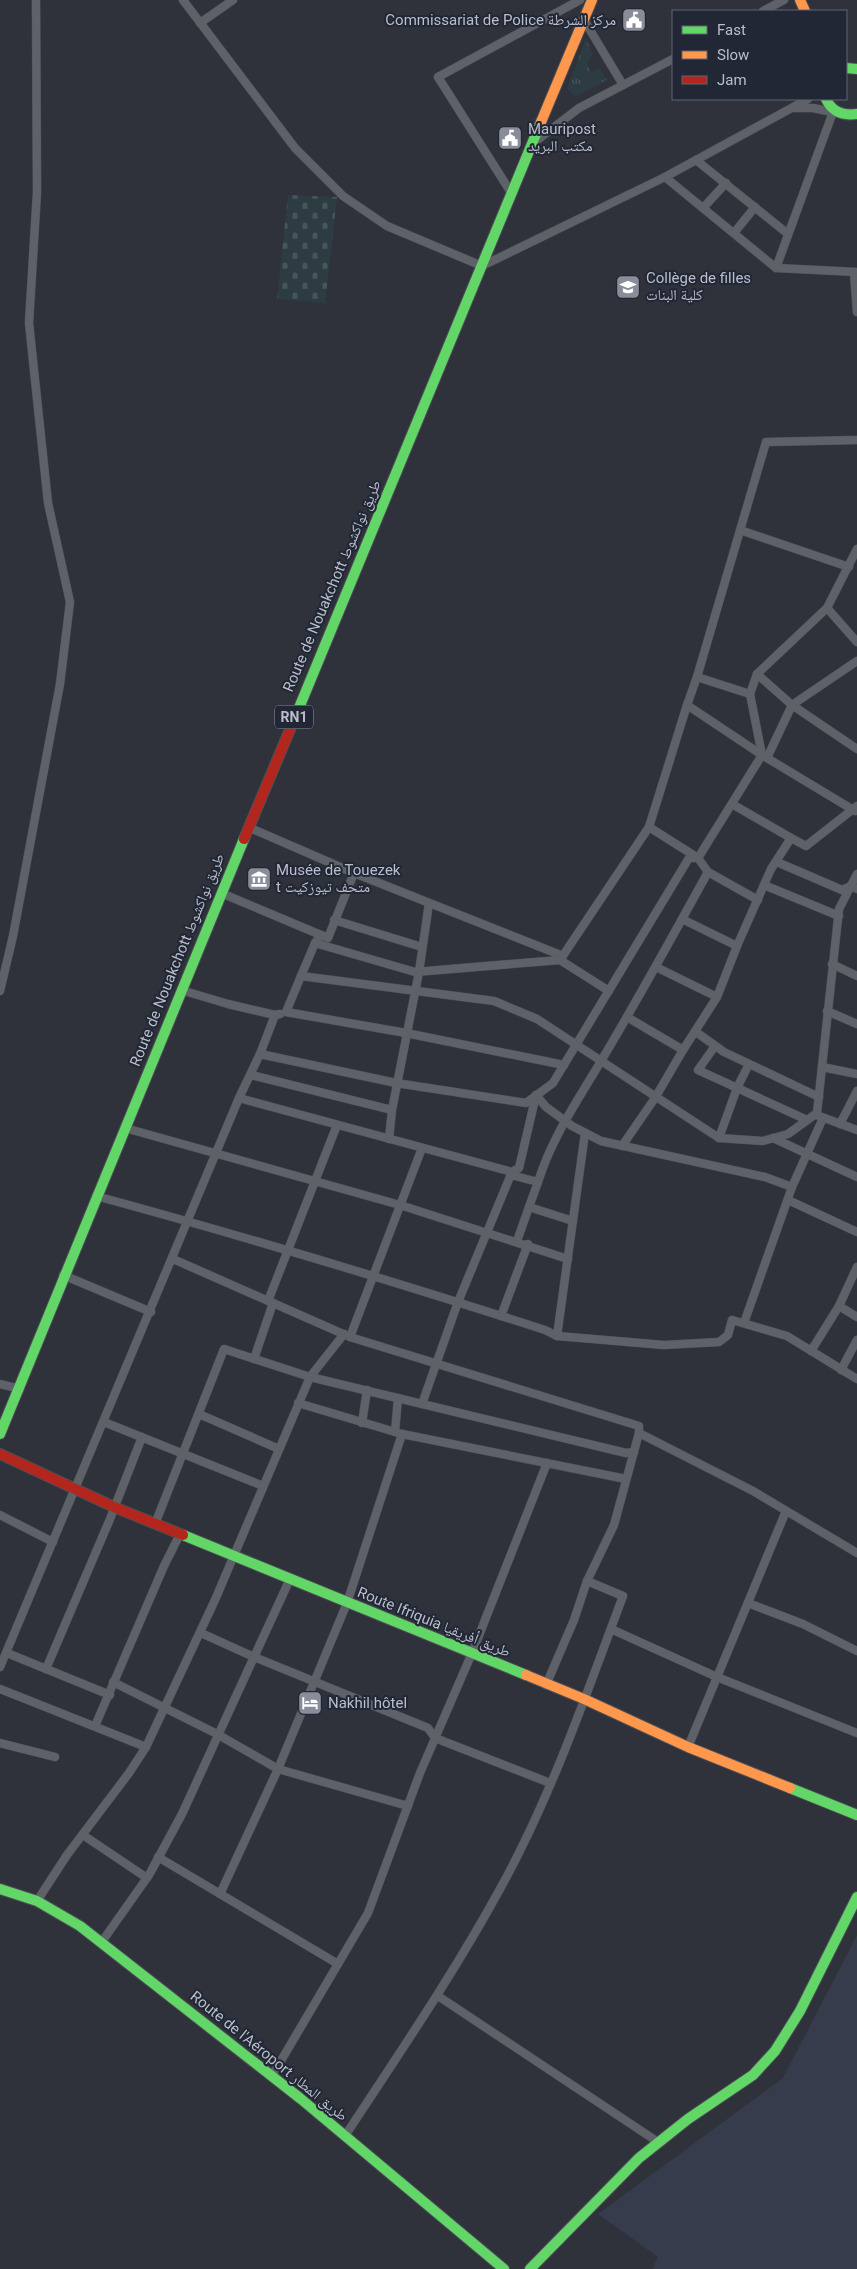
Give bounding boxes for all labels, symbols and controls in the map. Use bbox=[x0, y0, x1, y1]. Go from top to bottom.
public building icon: Commissariat de Police مركز الشرطة bbox=[621, 7, 647, 33]
legend bbox=[672, 10, 847, 100]
place label: Commissariat de Police مركز الشرطة bbox=[385, 11, 616, 29]
text: Fast bbox=[717, 21, 746, 39]
text: Slow bbox=[717, 46, 749, 64]
text: Jam bbox=[717, 71, 747, 89]
place label: Mauripost مكتب البريد bbox=[528, 120, 596, 155]
public building icon: Mauripost مكتب البريد bbox=[497, 125, 523, 151]
place label: Collège de filles كلية البنات bbox=[646, 269, 751, 304]
school or university icon: Collège de filles كلية البنات bbox=[615, 274, 641, 300]
street label: Route de Nouakchott طريق نواكشوط bbox=[279, 477, 386, 695]
road number: RN1 bbox=[275, 706, 313, 729]
street label: Route de Nouakchott طريق نواكشوط bbox=[126, 851, 229, 1069]
place label: Musée de Touezek t متحف تيوزكيت bbox=[276, 861, 401, 896]
museum icon: Musée de Touezek t متحف تيوزكيت bbox=[246, 866, 272, 892]
street label: Route Ifriquia طريق أفريقيا bbox=[354, 1583, 513, 1662]
hotel icon: Nakhil hôtel bbox=[297, 1690, 323, 1716]
place label: Nakhil hôtel bbox=[328, 1694, 407, 1712]
street label: Route de l'Aéroport طريق المطار bbox=[186, 1987, 351, 2126]

